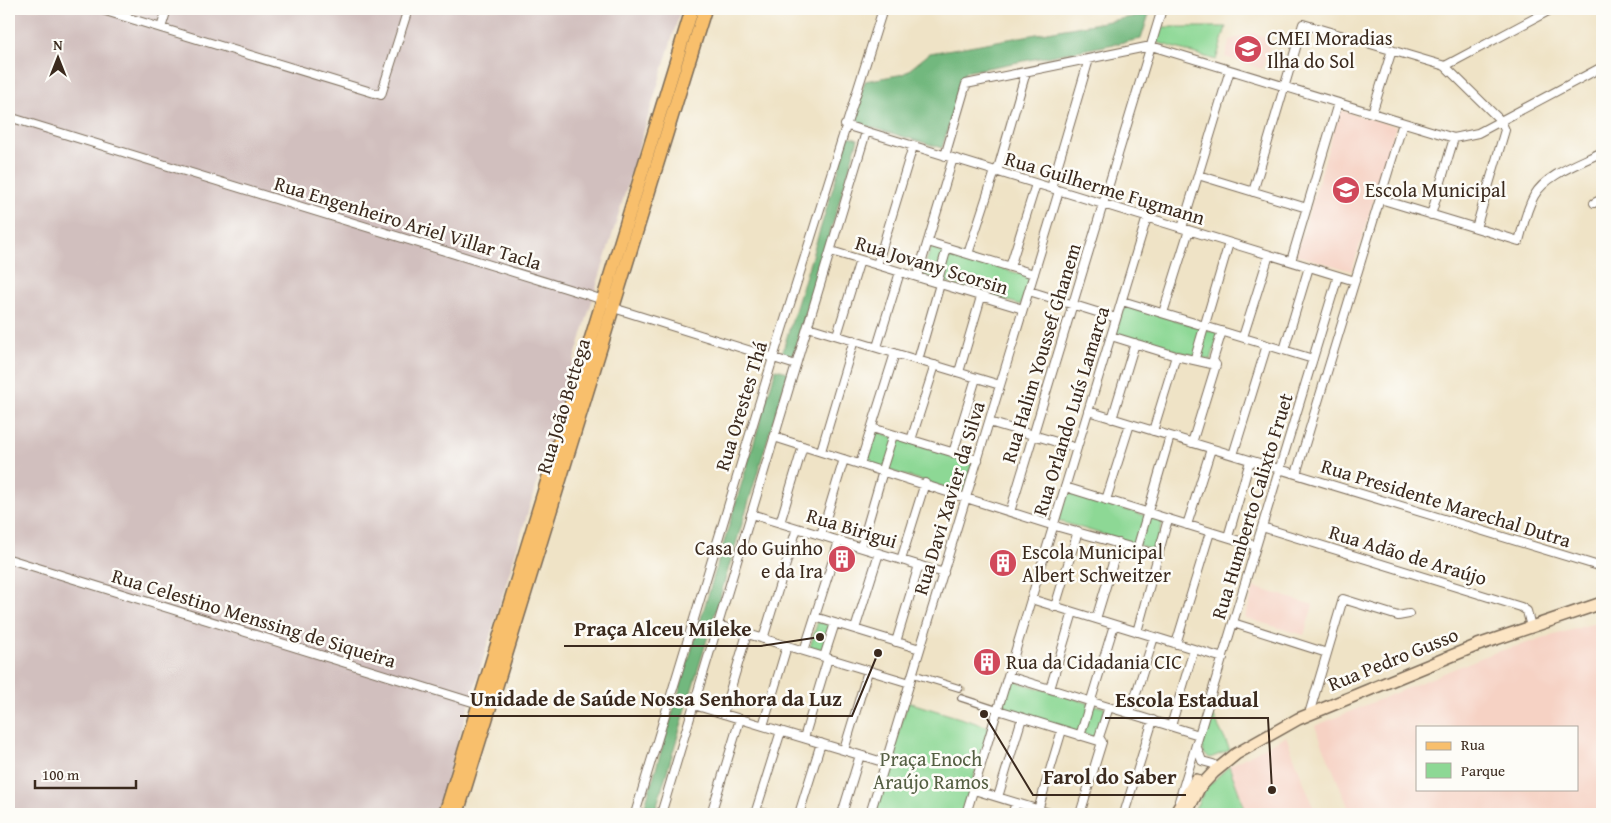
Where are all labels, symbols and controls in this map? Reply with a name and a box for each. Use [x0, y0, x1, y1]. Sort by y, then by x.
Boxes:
place label: CMEI Moradias Ilha do Sol [1267, 23, 1393, 75]
north arrow [32, 32, 82, 82]
school or university icon: CMEI Moradias Ilha do Sol [1233, 34, 1263, 64]
text: N [53, 35, 63, 55]
street label: Rua Guilherme Fugmann [1002, 143, 1209, 232]
street label: Rua Engenheiro Ariel Villar Tacla [271, 168, 546, 277]
school or university icon: Escola Municipal [1331, 175, 1361, 205]
place label: Escola Municipal [1365, 175, 1506, 204]
street label: Rua Jovany Scorsin [852, 227, 1012, 302]
street label: Rua Halim Youssef Ghanem [993, 239, 1088, 466]
street label: Rua Orlando Luís Lamarca [1025, 302, 1116, 519]
street label: Rua João Bettega [528, 334, 597, 477]
street label: Rua Orestes Thá [707, 337, 774, 474]
street label: Rua Humberto Calixto Fruet [1203, 389, 1300, 622]
street label: Rua Davi Xavier da Silva [905, 397, 992, 598]
street label: Rua Presidente Marechal Dutra [1318, 451, 1575, 555]
street label: Rua Birigui [803, 500, 901, 555]
street label: Rua Adão de Araújo [1326, 517, 1491, 592]
place label: Casa do Guinho e da Ira [695, 533, 824, 585]
place label: Escola Municipal Albert Schweitzer [1022, 537, 1171, 589]
building icon: Casa do Guinho e da Ira [827, 544, 857, 574]
building icon: Escola Municipal Albert Schweitzer [988, 548, 1018, 578]
street label: Rua Celestino Menssing de Siqueira [109, 560, 400, 675]
callout: Praça Alceu Mileke [564, 610, 761, 646]
text: Praça Alceu Mileke [574, 613, 752, 644]
street label: Rua Pedro Gusso [1323, 619, 1462, 698]
building icon: Rua da Cidadania CIC [972, 647, 1002, 677]
place label: Rua da Cidadania CIC [1006, 647, 1182, 676]
callout: Unidade de Saúde Nossa Senhora da Luz [460, 680, 852, 716]
callout: Escola Estadual [1105, 682, 1268, 718]
text: Unidade de Saúde Nossa Senhora da Luz [470, 683, 842, 714]
text: Escola Estadual [1115, 684, 1259, 715]
legend [1416, 726, 1578, 790]
text: Rua [1461, 734, 1485, 755]
park label: Praça Enoch Araújo Ramos [873, 744, 989, 796]
scale bar [35, 758, 136, 790]
callout: Farol do Saber [1033, 759, 1186, 795]
text: Parque [1461, 760, 1505, 781]
text: Farol do Saber [1043, 761, 1177, 792]
text: 100 m [42, 764, 80, 785]

